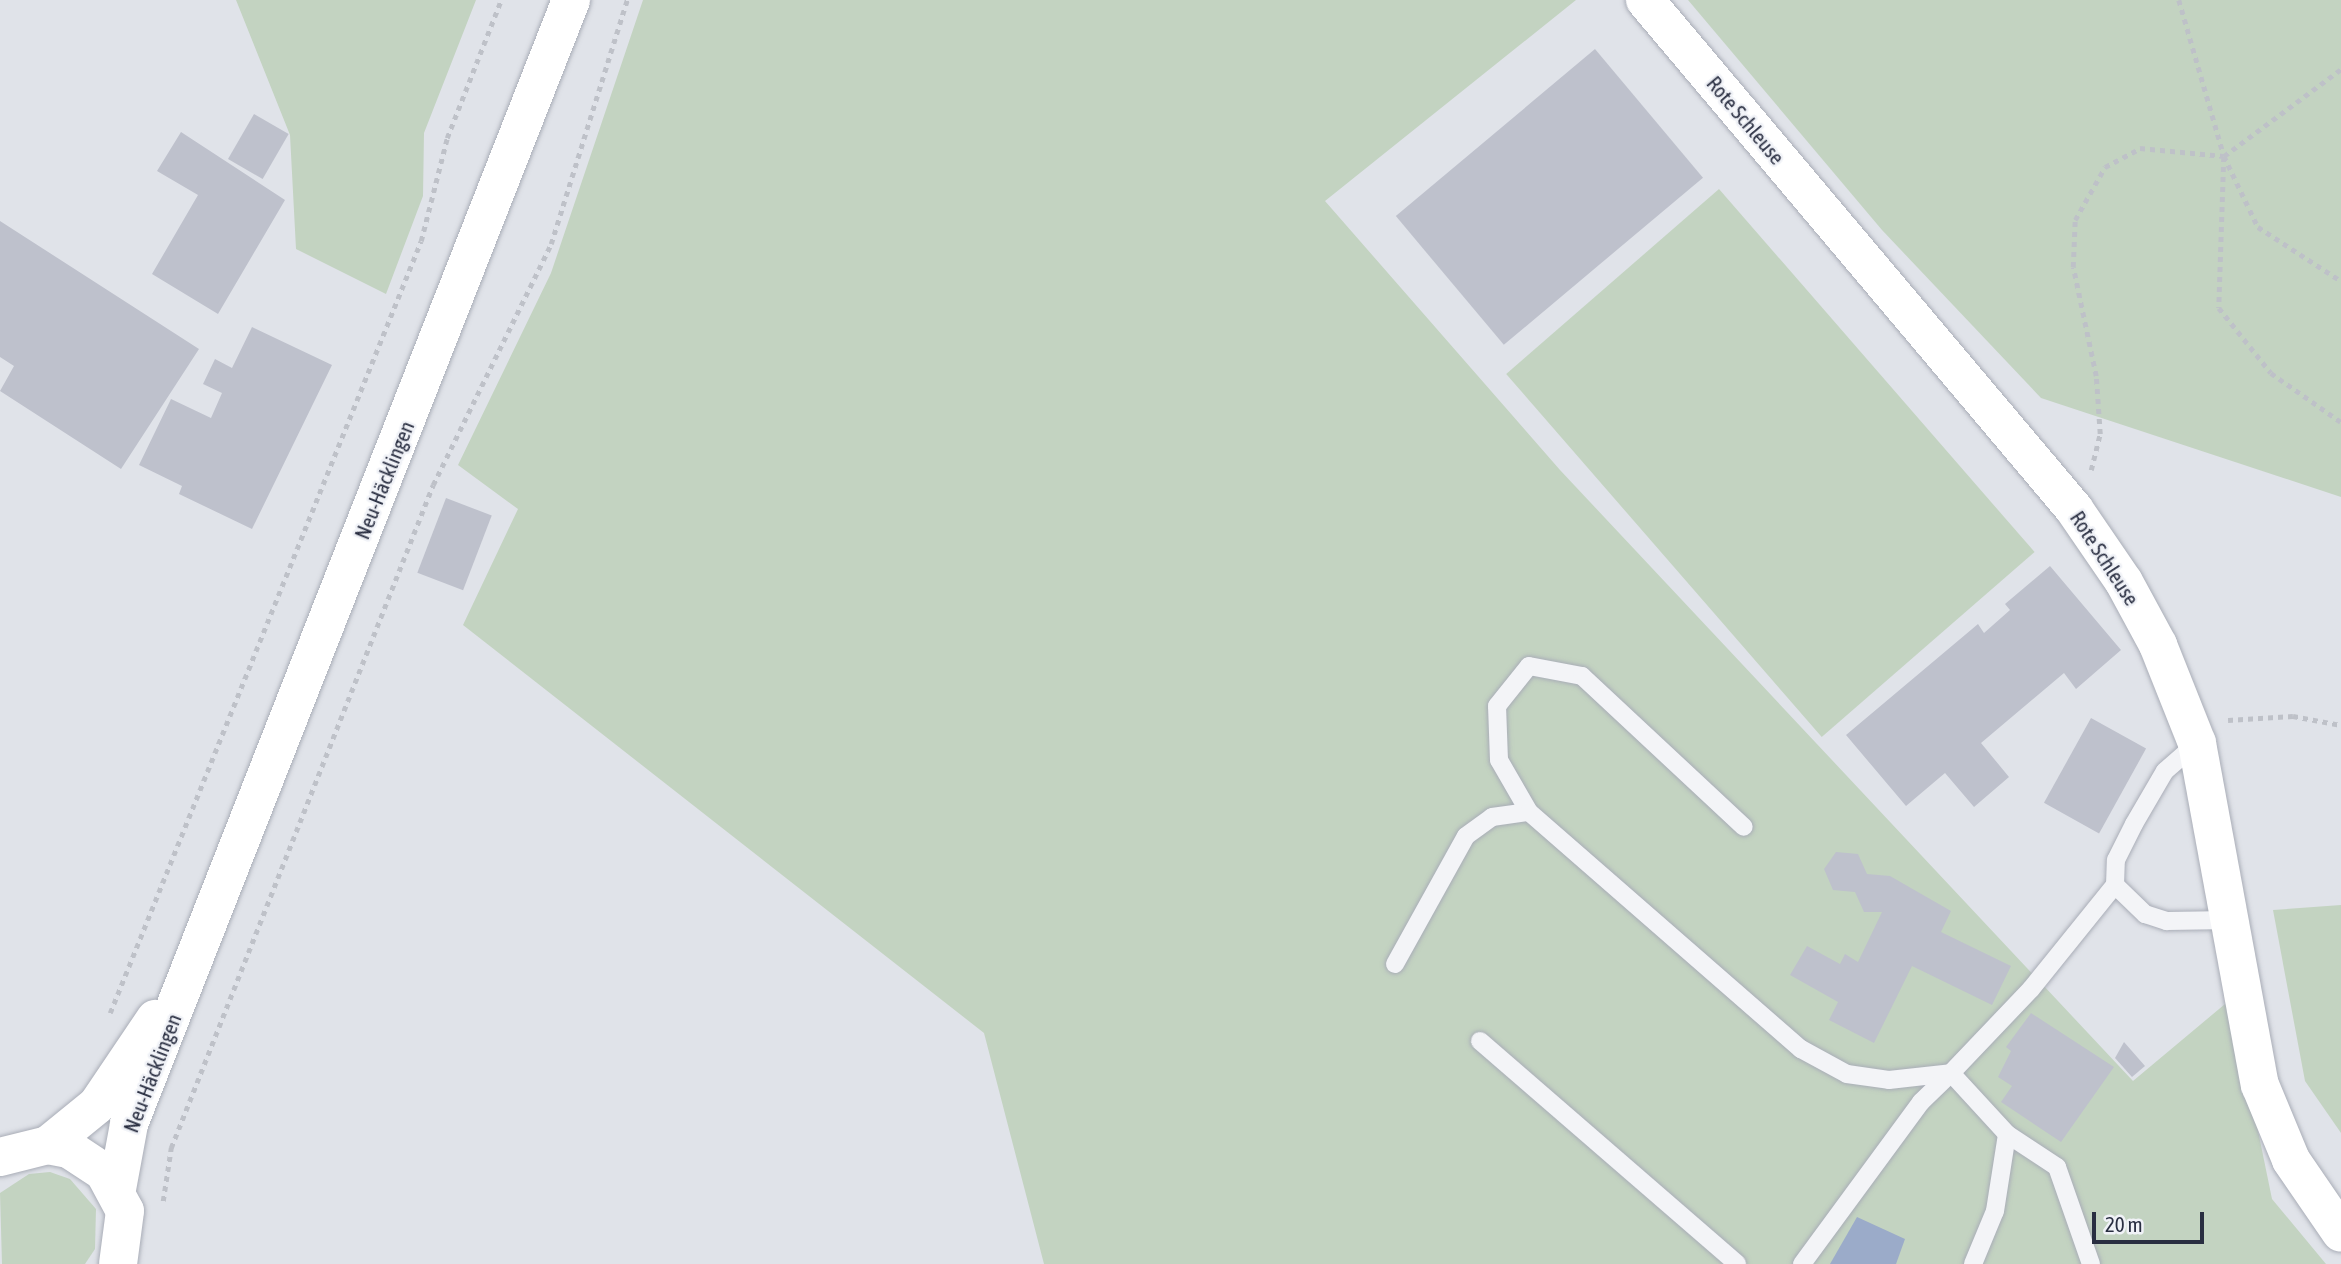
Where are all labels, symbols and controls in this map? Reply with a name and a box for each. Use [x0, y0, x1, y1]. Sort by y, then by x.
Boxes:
street label: Rote Schleuse [1702, 71, 1790, 169]
street label: Neu-Häcklingen [349, 417, 419, 543]
street label: Rote Schleuse [2065, 506, 2145, 610]
street label: Neu-Häcklingen [118, 1010, 186, 1136]
scale bar [2096, 1198, 2208, 1242]
text: 20 m [2105, 1212, 2143, 1236]

